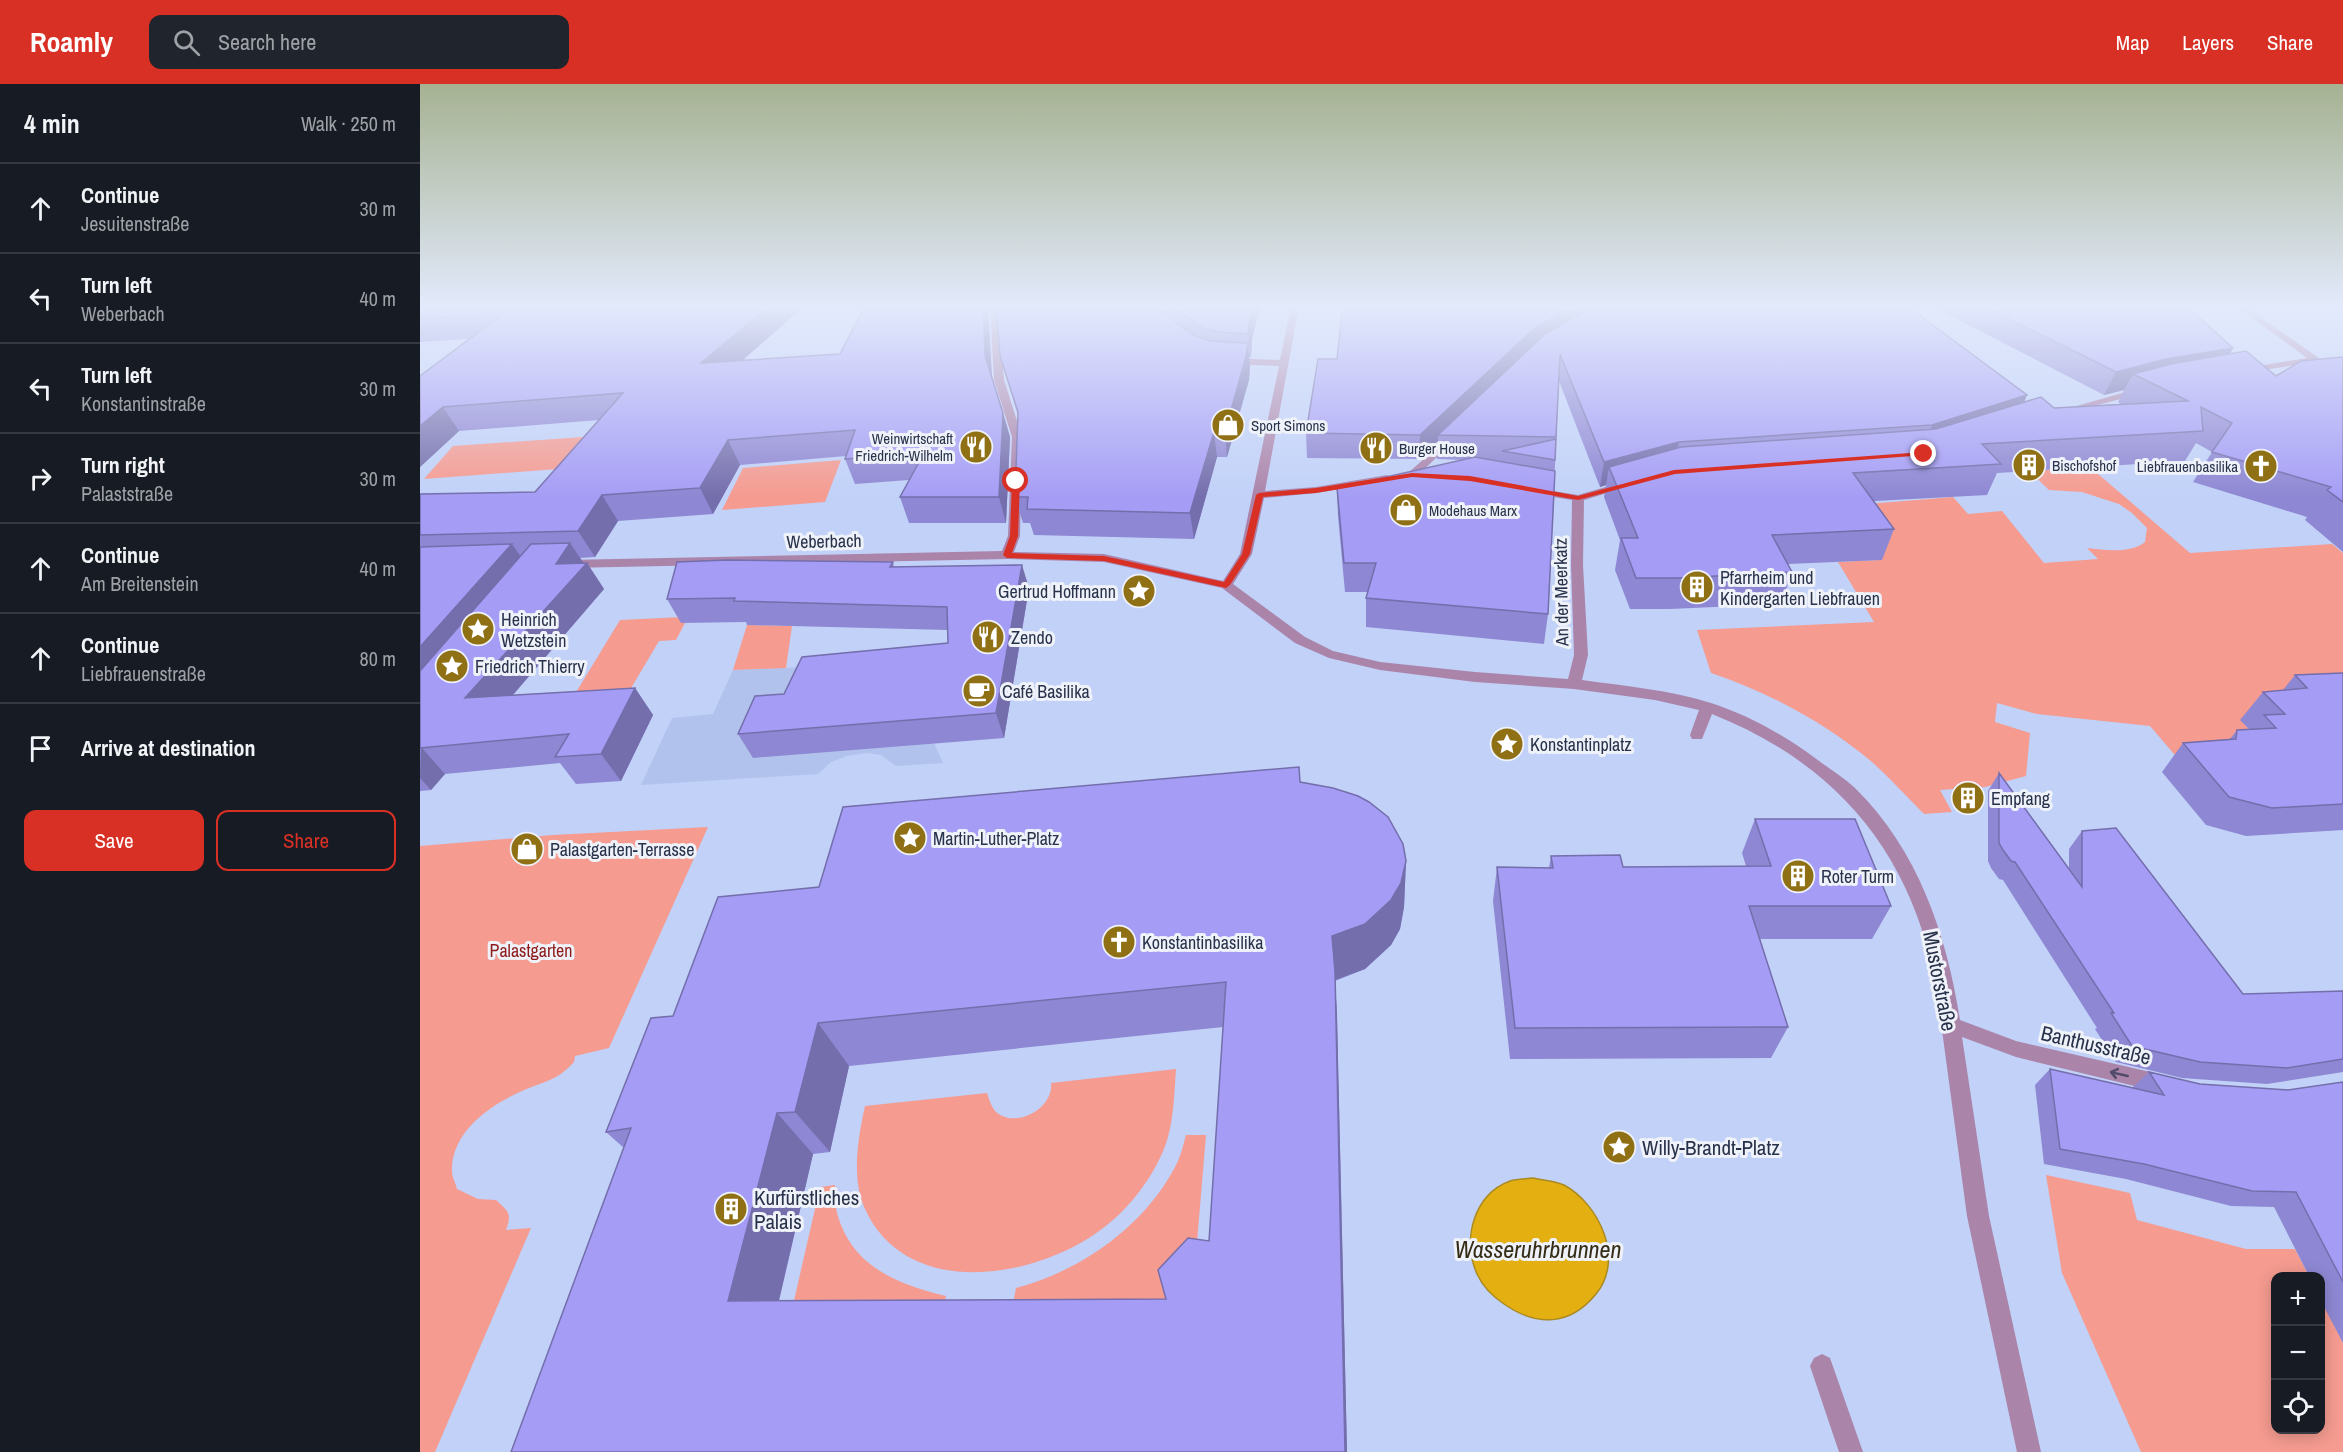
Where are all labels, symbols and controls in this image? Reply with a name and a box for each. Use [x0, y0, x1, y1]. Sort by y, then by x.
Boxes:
search box [149, 15, 569, 69]
text: Roamly [30, 23, 113, 61]
icon: search [170, 26, 203, 59]
text: Search here [218, 27, 316, 57]
text: Map [2116, 28, 2149, 57]
text: Layers [2182, 28, 2234, 57]
text: Share [2267, 28, 2313, 57]
text: 4 min [24, 106, 80, 141]
text: Walk · 250 m [301, 110, 396, 137]
text: Continue [81, 180, 159, 210]
icon: ahead [24, 192, 57, 225]
text: 30 m [360, 195, 396, 222]
text: Jesuitenstraße [81, 210, 189, 237]
text: Turn left [81, 270, 152, 300]
icon: left [24, 282, 57, 315]
text: 40 m [360, 285, 396, 312]
text: Weberbach [81, 300, 165, 327]
text: Turn left [81, 360, 152, 390]
icon: left [24, 372, 57, 405]
text: 30 m [360, 375, 396, 402]
text: Konstantinstraße [81, 390, 206, 417]
shop icon: Sport Simons [1210, 407, 1246, 443]
place label: Sport Simons [1251, 415, 1326, 436]
place label: Weinwirtschaft Friedrich-Wilhelm [855, 428, 954, 466]
restaurant icon: Weinwirtschaft Friedrich-Wilhelm [958, 429, 994, 465]
restaurant icon: Burger House [1358, 430, 1394, 466]
place label: Burger House [1399, 438, 1475, 459]
route end [1910, 440, 1936, 466]
building icon: Bischofshof [2011, 447, 2047, 483]
church icon: Liebfrauenbasilika [2243, 448, 2279, 484]
text: Turn right [81, 450, 165, 480]
place label: Bischofshof [2052, 455, 2117, 476]
place label: Liebfrauenbasilika [2137, 456, 2238, 477]
icon: right [24, 462, 57, 495]
text: 30 m [360, 465, 396, 492]
route start [1002, 467, 1028, 493]
text: Palaststraße [81, 480, 173, 507]
shop icon: Modehaus Marx [1388, 492, 1424, 528]
place label: Modehaus Marx [1429, 500, 1518, 521]
street label: Weberbach [786, 528, 862, 554]
street label: An der Meerkatz [1548, 538, 1574, 647]
text: Continue [81, 540, 159, 570]
icon: ahead [24, 552, 57, 585]
text: 40 m [360, 555, 396, 582]
place label: Pfarrheim und Kindergarten Liebfrauen [1720, 565, 1880, 611]
building icon: Pfarrheim und Kindergarten Liebfrauen [1679, 569, 1715, 605]
text: Am Breitenstein [81, 570, 199, 597]
place icon: Gertrud Hoffmann [1121, 573, 1157, 609]
place label: Gertrud Hoffmann [998, 579, 1116, 604]
place label: Heinrich Wetzstein [501, 607, 566, 653]
place icon: Heinrich Wetzstein [460, 611, 496, 647]
restaurant icon: Zendo [970, 619, 1006, 655]
place label: Zendo [1011, 625, 1053, 650]
text: Continue [81, 630, 159, 660]
icon: ahead [24, 642, 57, 675]
text: 80 m [360, 645, 396, 672]
place icon: Friedrich Thierry [434, 648, 470, 684]
place label: Friedrich Thierry [475, 654, 585, 679]
text: Liebfrauenstraße [81, 660, 206, 687]
cafe icon: Café Basilika [961, 673, 997, 709]
place label: Café Basilika [1002, 679, 1090, 704]
place icon: Konstantinplatz [1489, 726, 1525, 762]
icon: arrive [24, 732, 57, 765]
place label: Konstantinplatz [1530, 732, 1632, 757]
text: Arrive at destination [81, 733, 255, 763]
building icon: Empfang [1950, 780, 1986, 816]
place label: Empfang [1991, 786, 2051, 811]
button: Save [24, 810, 204, 871]
button: Share [216, 810, 396, 871]
place icon: Martin-Luther-Platz [892, 820, 928, 856]
place label: Martin-Luther-Platz [933, 826, 1059, 851]
shop icon: Palastgarten-Terrasse [509, 831, 545, 867]
place label: Palastgarten-Terrasse [550, 837, 694, 862]
building icon: Roter Turm [1780, 858, 1816, 894]
place label: Roter Turm [1821, 864, 1894, 889]
church icon: Konstantinbasilika [1101, 924, 1137, 960]
street label: Mustorstraße [1916, 928, 1964, 1034]
place label: Konstantinbasilika [1142, 930, 1263, 955]
park label: Palastgarten [490, 938, 572, 963]
street label: Banthusstraße [2038, 1018, 2154, 1072]
one-way arrow [2110, 1067, 2129, 1079]
place icon: Willy-Brandt-Platz [1601, 1129, 1637, 1165]
place label: Willy-Brandt-Platz [1642, 1133, 1780, 1162]
place label: Kurfürstliches Palais [754, 1183, 859, 1236]
building icon: Kurfürstliches Palais [713, 1191, 749, 1227]
water label: Wasseruhrbrunnen [1455, 1233, 1621, 1265]
map controls [2271, 1272, 2325, 1434]
button: + [2271, 1272, 2325, 1326]
button: − [2271, 1326, 2325, 1380]
button: locate [2271, 1380, 2325, 1434]

